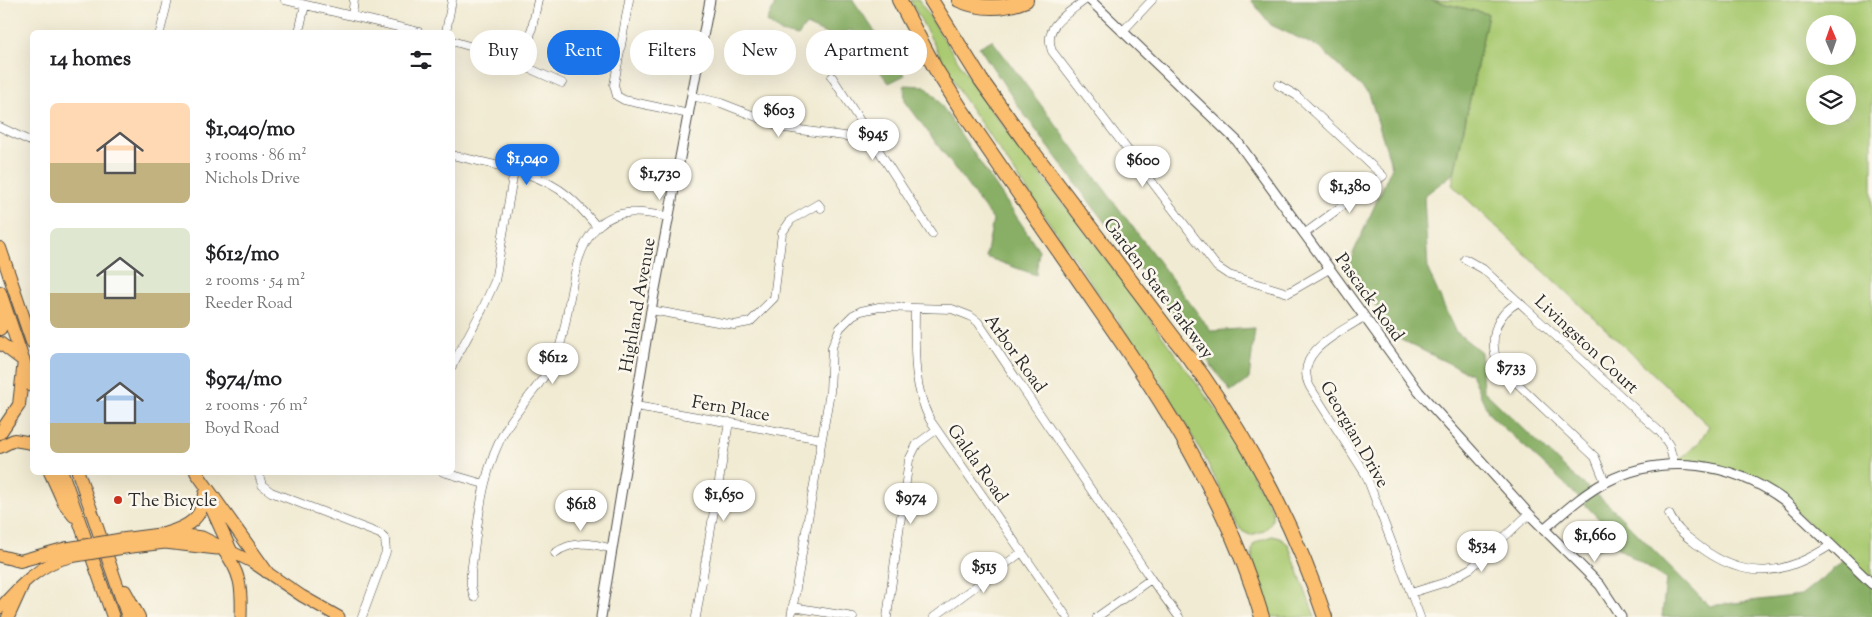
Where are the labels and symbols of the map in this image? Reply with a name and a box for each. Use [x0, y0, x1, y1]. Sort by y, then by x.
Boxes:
north arrow [1806, 15, 1856, 65]
pin: $603 [749, 96, 809, 138]
pin: $945 [843, 119, 903, 161]
pin: $1,040 [486, 144, 568, 186]
pin: $600 [1113, 146, 1173, 188]
pin: $1,730 [619, 158, 701, 201]
pin: $1,380 [1309, 172, 1391, 214]
street label: Garden State Parkway [1096, 213, 1219, 365]
street label: Highland Avenue [614, 236, 664, 375]
street label: Pascack Road [1327, 249, 1409, 348]
street label: Livingston Court [1528, 290, 1644, 401]
street label: Arbor Road [977, 309, 1052, 399]
pin: $612 [523, 342, 583, 385]
pin: $733 [1481, 352, 1541, 395]
street label: Georgian Drive [1312, 377, 1394, 493]
street label: Fern Place [689, 390, 772, 430]
street label: Galda Road [940, 420, 1013, 509]
pin: $1,650 [683, 480, 765, 522]
pin: $974 [881, 482, 941, 525]
place label: The Bicycle [128, 489, 217, 515]
pin: $618 [551, 490, 611, 532]
marker: The Bicycle [112, 494, 124, 506]
pin: $1,660 [1554, 520, 1636, 563]
pin: $534 [1452, 530, 1512, 573]
pin: $515 [954, 552, 1014, 594]

